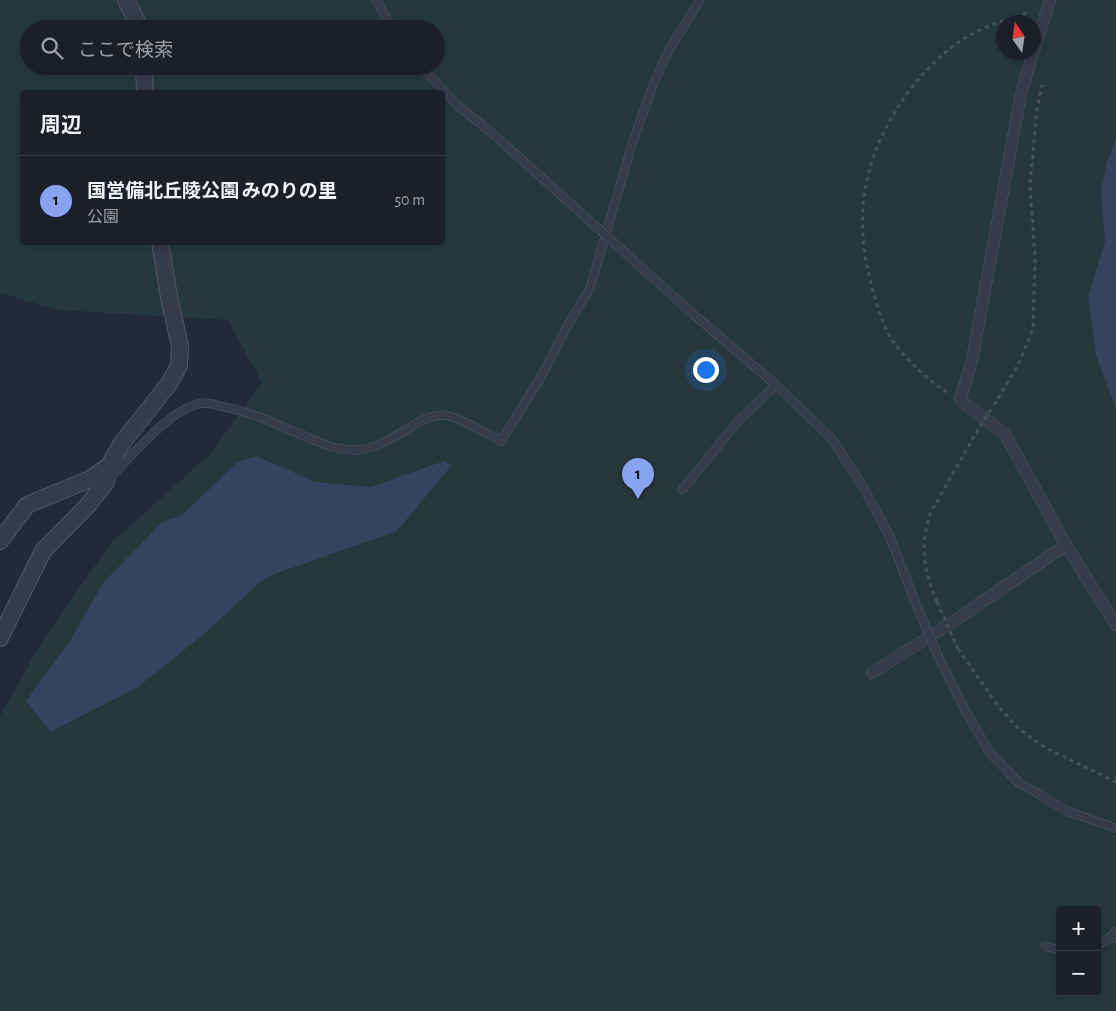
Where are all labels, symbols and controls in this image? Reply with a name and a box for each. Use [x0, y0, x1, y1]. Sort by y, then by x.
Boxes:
north arrow [996, 15, 1041, 60]
search box [20, 20, 445, 75]
icon: search [38, 34, 66, 62]
text: ここで検索 [78, 41, 173, 60]
text: 周辺 [40, 115, 82, 136]
text: 国営備北丘陵公園 みのりの里 [87, 182, 337, 201]
text: 1 [53, 192, 59, 208]
text: 50 m [394, 192, 425, 208]
text: 公園 [87, 209, 119, 225]
your location [693, 357, 719, 383]
pin: 1 [622, 458, 654, 499]
map controls [1056, 906, 1101, 996]
button: + [1056, 906, 1101, 951]
button: − [1056, 951, 1101, 996]

